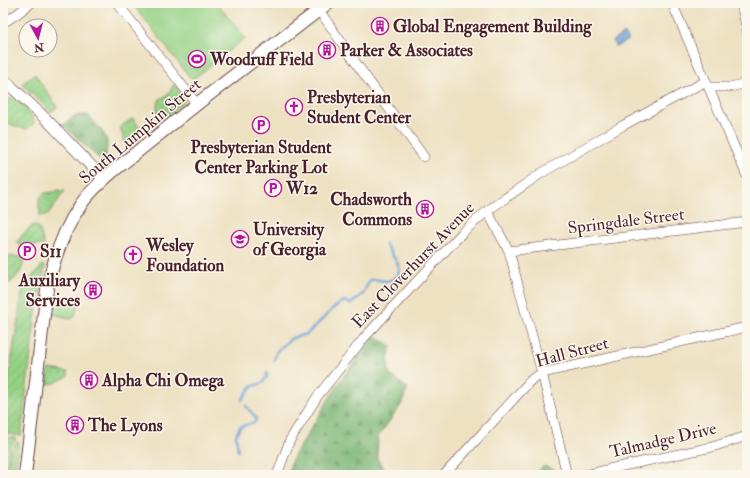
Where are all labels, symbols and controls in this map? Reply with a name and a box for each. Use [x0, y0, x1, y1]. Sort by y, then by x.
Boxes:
building icon: Global Engagement Building [370, 16, 390, 36]
place label: Global Engagement Building [393, 16, 592, 38]
north arrow [18, 18, 58, 58]
text: N [32, 40, 46, 55]
building icon: Parker & Associates [317, 40, 337, 60]
place label: Parker & Associates [340, 40, 473, 61]
sports icon: Woodruff Field [187, 49, 207, 69]
place label: Woodruff Field [209, 49, 314, 70]
street label: South Lumpkin Street [75, 73, 206, 189]
place label: Presbyterian Student Center [307, 87, 412, 128]
church icon: Presbyterian Student Center [284, 97, 304, 117]
parking icon: Presbyterian Student Center Parking Lot [251, 115, 271, 135]
place label: Presbyterian Student Center Parking Lot [191, 137, 332, 179]
parking icon: W12 [263, 178, 283, 198]
place label: W12 [285, 178, 318, 199]
place label: Chadsworth Commons [330, 189, 412, 230]
street label: East Cloverhurst Avenue [347, 197, 479, 333]
building icon: Chadsworth Commons [415, 199, 435, 219]
street label: Springdale Street [567, 203, 686, 240]
place label: University of Georgia [253, 219, 327, 261]
school or university icon: University of Georgia [230, 229, 250, 249]
place label: Wesley Foundation [145, 235, 224, 276]
parking icon: S11 [17, 241, 37, 261]
place label: S11 [40, 241, 62, 262]
church icon: Wesley Foundation [123, 245, 143, 265]
place label: Auxiliary Services [18, 270, 81, 311]
building icon: Auxiliary Services [83, 280, 103, 300]
street label: Hall Street [533, 332, 611, 372]
building icon: Alpha Chi Omega [79, 370, 99, 390]
place label: Alpha Chi Omega [101, 370, 225, 392]
building icon: The Lyons [65, 415, 85, 435]
place label: The Lyons [87, 415, 163, 437]
street label: Talmadge Drive [608, 418, 718, 462]

